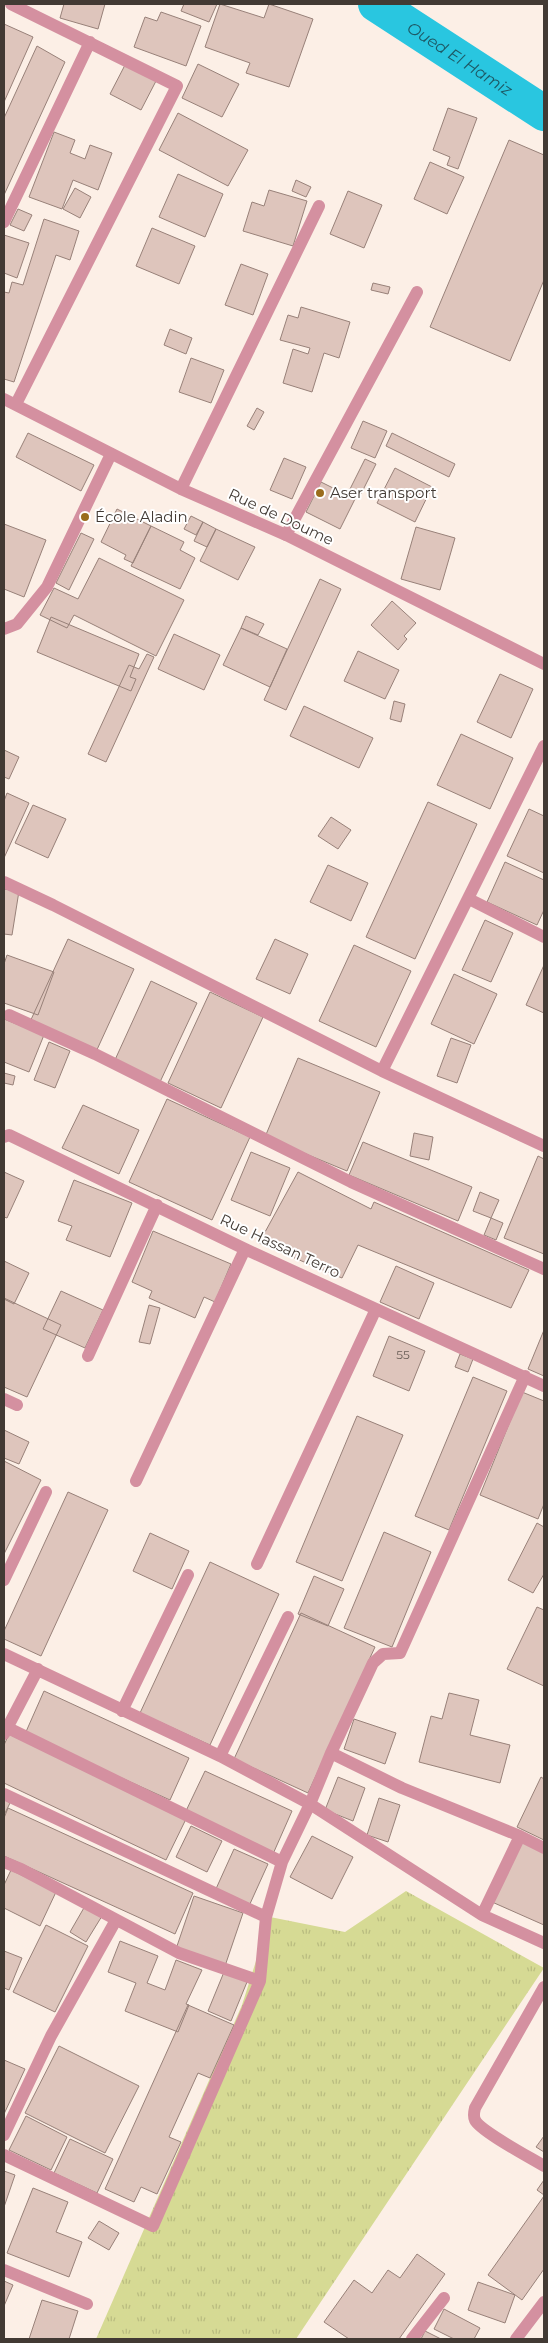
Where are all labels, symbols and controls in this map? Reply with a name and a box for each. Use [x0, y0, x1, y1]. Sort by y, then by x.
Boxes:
water label: Oued El Hamiz [403, 18, 516, 100]
place label: Aser transport [330, 483, 437, 502]
street label: Rue de Doume [226, 484, 337, 549]
marker: Aser transport [314, 487, 326, 499]
place label: École Aladin [95, 507, 188, 526]
marker: École Aladin [79, 511, 91, 523]
street label: Rue Hassan Terro [217, 1209, 343, 1282]
house number: 55 [396, 1347, 410, 1362]

